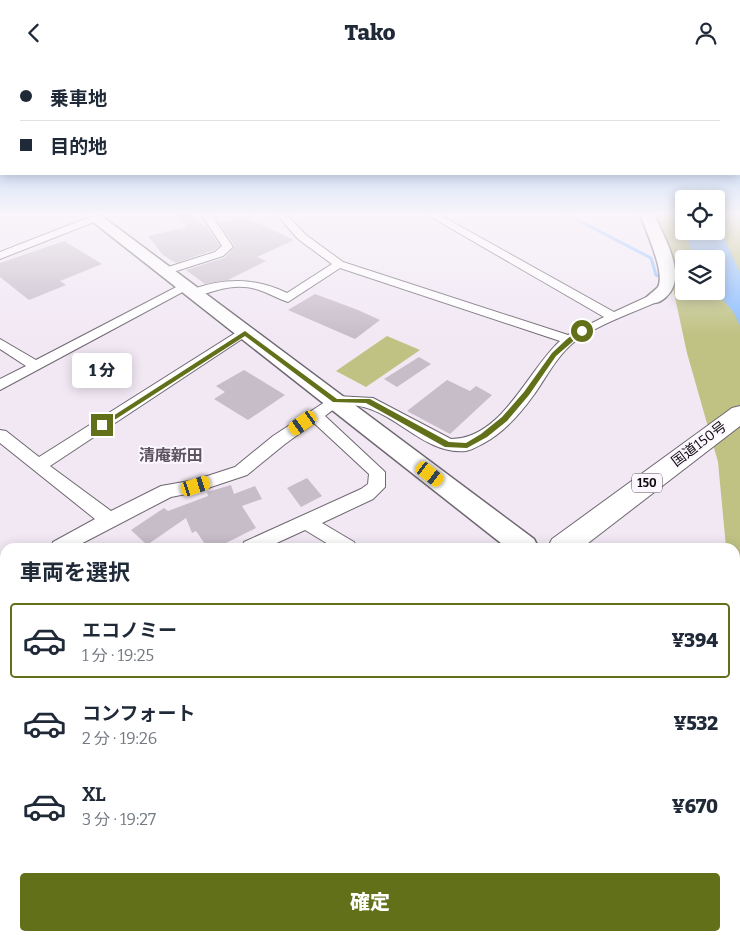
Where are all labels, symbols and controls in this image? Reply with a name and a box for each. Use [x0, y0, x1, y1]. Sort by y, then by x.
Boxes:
icon: back [20, 19, 48, 47]
text: Tako [344, 19, 396, 46]
icon: person [692, 19, 720, 47]
text: 乗車地 [50, 87, 107, 110]
text: 目的地 [50, 135, 107, 158]
map controls [675, 190, 725, 300]
button: locate [675, 190, 725, 240]
button: layers [675, 250, 725, 300]
route start [571, 320, 593, 342]
callout: 1 分 [72, 353, 132, 387]
text: 1 分 [89, 361, 115, 380]
car [286, 408, 319, 438]
route end [91, 414, 113, 436]
street label: 国道150号 [668, 418, 730, 470]
district label: 清庵新田 [139, 446, 203, 465]
car [413, 459, 446, 489]
road number: 150 [632, 473, 662, 493]
car [179, 474, 212, 498]
text: 車両を選択 [20, 559, 130, 586]
icon: car [22, 618, 67, 663]
text: エコノミー [82, 619, 177, 642]
text: ¥394 [671, 629, 718, 652]
text: 1 分 · 19:25 [82, 646, 154, 665]
icon: car [22, 701, 67, 746]
text: コンフォート [82, 702, 195, 725]
text: ¥532 [673, 712, 718, 735]
text: 2 分 · 19:26 [82, 729, 157, 748]
text: XL [82, 783, 106, 806]
icon: car [22, 784, 67, 829]
text: ¥670 [672, 795, 718, 818]
text: 3 分 · 19:27 [82, 810, 156, 829]
button: 確定 [20, 873, 720, 931]

